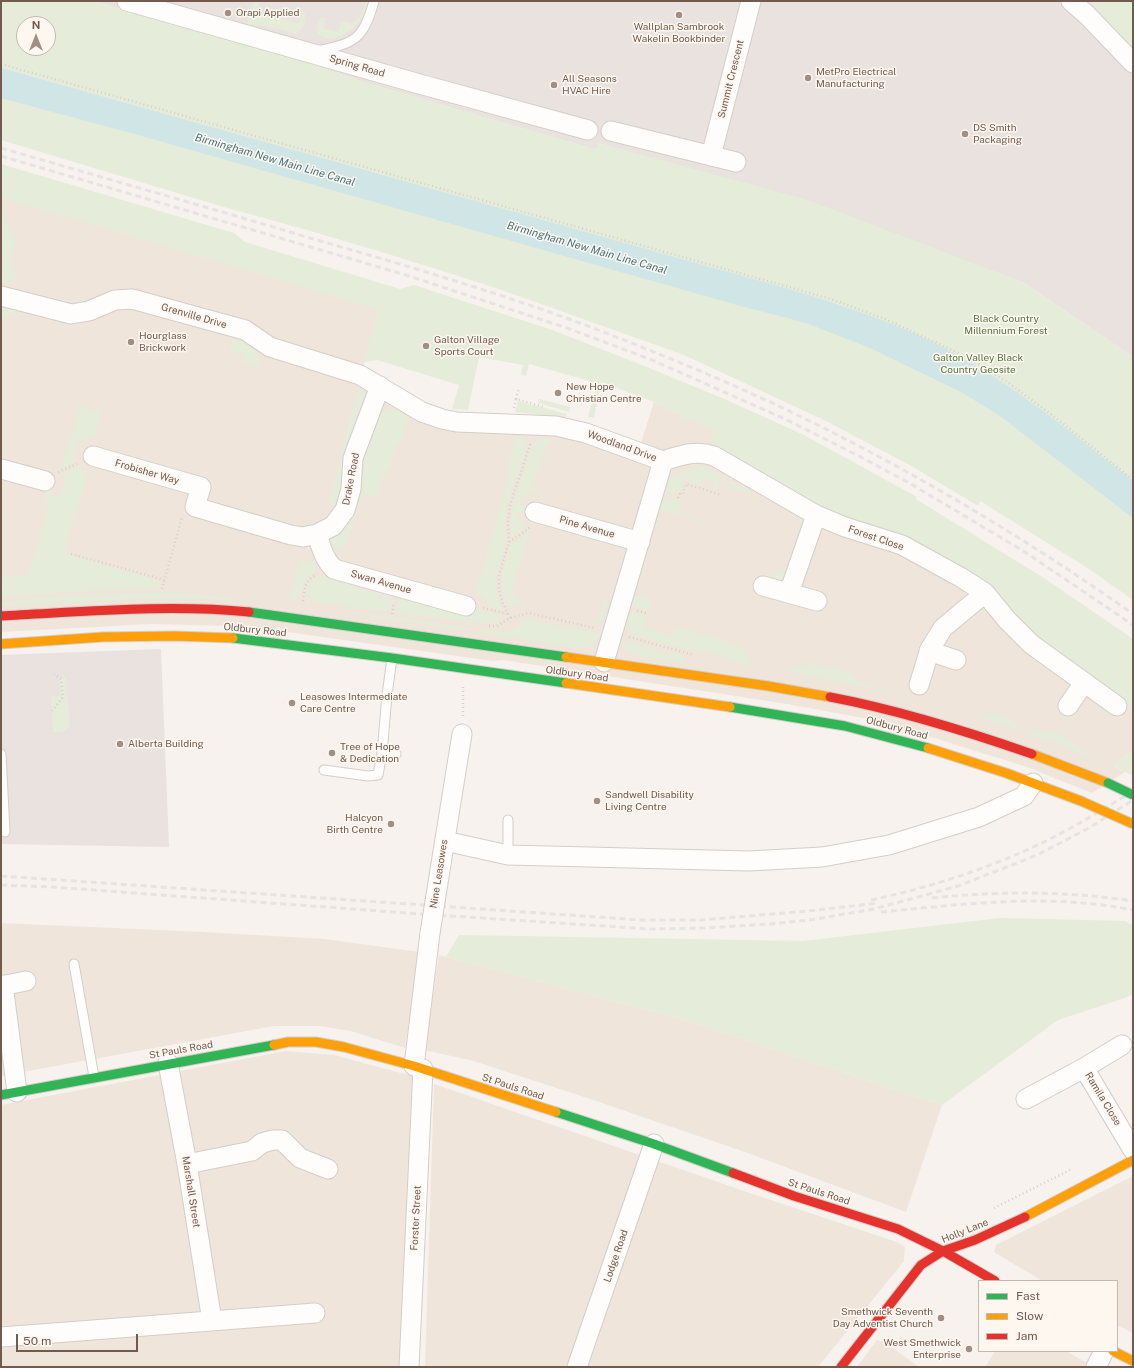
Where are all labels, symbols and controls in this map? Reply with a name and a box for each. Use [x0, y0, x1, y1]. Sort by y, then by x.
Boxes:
place label: Orapi Applied [236, 7, 299, 19]
marker: Orapi Applied [223, 8, 233, 18]
marker: Wallplan Sambrook Wakelin Bookbinder [674, 10, 684, 20]
north arrow [16, 16, 56, 56]
text: N [32, 19, 40, 31]
place label: Wallplan Sambrook Wakelin Bookbinder [633, 21, 725, 44]
street label: Summit Crescent [715, 38, 747, 120]
street label: Spring Road [328, 52, 386, 80]
place label: MetPro Electrical Manufacturing [816, 66, 896, 90]
place label: All Seasons HVAC Hire [562, 73, 617, 96]
marker: MetPro Electrical Manufacturing [803, 73, 813, 83]
marker: All Seasons HVAC Hire [549, 80, 559, 90]
place label: DS Smith Packaging [973, 122, 1022, 146]
marker: DS Smith Packaging [960, 129, 970, 139]
water label: Birmingham New Main Line Canal [193, 131, 357, 189]
water label: Birmingham New Main Line Canal [505, 219, 669, 277]
street label: Grenville Drive [160, 301, 228, 331]
park label: Black Country Millennium Forest [964, 313, 1048, 336]
place label: Hourglass Brickwork [139, 330, 187, 354]
place label: Galton Village Sports Court [434, 334, 499, 358]
marker: Hourglass Brickwork [126, 337, 136, 347]
marker: Galton Village Sports Court [421, 341, 431, 351]
park label: Galton Valley Black Country Geosite [933, 352, 1023, 376]
place label: New Hope Christian Centre [566, 381, 642, 404]
marker: New Hope Christian Centre [553, 388, 563, 398]
street label: Woodland Drive [586, 428, 658, 464]
street label: Drake Road [340, 452, 362, 506]
street label: Frobisher Way [113, 457, 181, 487]
street label: Pine Avenue [558, 513, 616, 541]
street label: Forest Close [847, 523, 905, 553]
street label: Swan Avenue [349, 568, 413, 596]
street label: Oldbury Road [223, 621, 287, 639]
street label: Oldbury Road [545, 664, 609, 684]
place label: Leasowes Intermediate Care Centre [300, 691, 407, 714]
marker: Leasowes Intermediate Care Centre [287, 698, 297, 708]
street label: Oldbury Road [865, 714, 929, 742]
place label: Alberta Building [128, 738, 204, 750]
marker: Alberta Building [115, 739, 125, 749]
place label: Tree of Hope & Dedication [340, 741, 400, 764]
marker: Tree of Hope & Dedication [327, 748, 337, 758]
place label: Sandwell Disability Living Centre [605, 789, 694, 812]
marker: Sandwell Disability Living Centre [592, 796, 602, 806]
place label: Halcyon Birth Centre [326, 812, 383, 836]
marker: Halcyon Birth Centre [386, 819, 396, 829]
street label: Nine Leasowes [428, 839, 450, 909]
street label: St Pauls Road [148, 1038, 214, 1062]
street label: Ramila Close [1082, 1070, 1124, 1128]
street label: St Pauls Road [480, 1071, 546, 1103]
street label: Marshall Street [179, 1155, 203, 1229]
street label: St Pauls Road [786, 1176, 852, 1208]
street label: Forster Street [408, 1185, 424, 1251]
street label: Holly Lane [940, 1216, 990, 1246]
street label: Lodge Road [601, 1228, 631, 1284]
legend [978, 1280, 1118, 1352]
text: Fast [1016, 1289, 1040, 1303]
place label: Smethwick Seventh Day Adventist Church [833, 1306, 933, 1330]
text: Slow [1016, 1309, 1043, 1323]
marker: Smethwick Seventh Day Adventist Church [936, 1313, 946, 1323]
scale bar [18, 1326, 140, 1352]
text: Jam [1016, 1329, 1038, 1343]
text: 50 m [23, 1334, 51, 1348]
place label: West Smethwick Enterprise [883, 1337, 961, 1360]
marker: West Smethwick Enterprise [964, 1344, 974, 1354]

